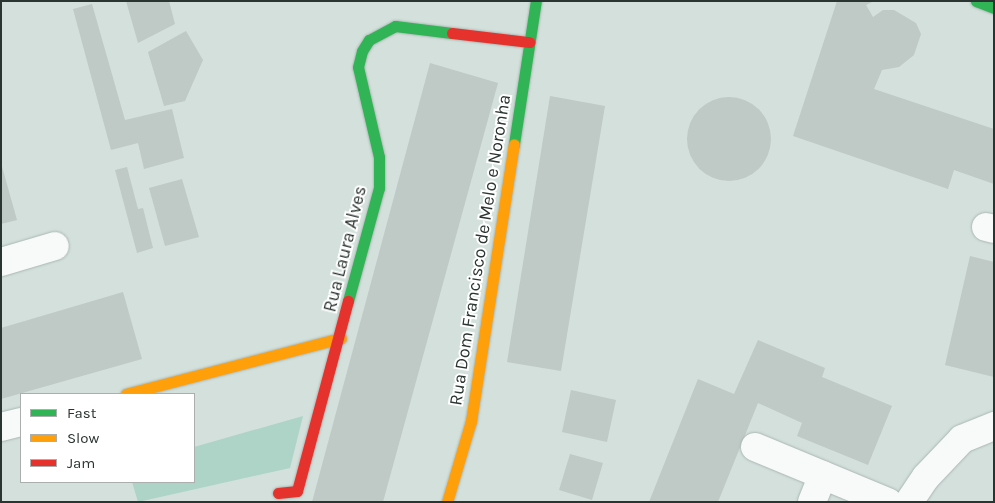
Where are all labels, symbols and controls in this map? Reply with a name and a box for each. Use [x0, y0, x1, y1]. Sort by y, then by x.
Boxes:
street label: Rua Dom Francisco de Melo e Noronha [445, 93, 515, 407]
street label: Rua Laura Alves [319, 184, 371, 314]
legend [20, 393, 195, 483]
text: Fast [67, 404, 96, 422]
text: Slow [67, 429, 99, 447]
text: Jam [67, 454, 95, 472]

